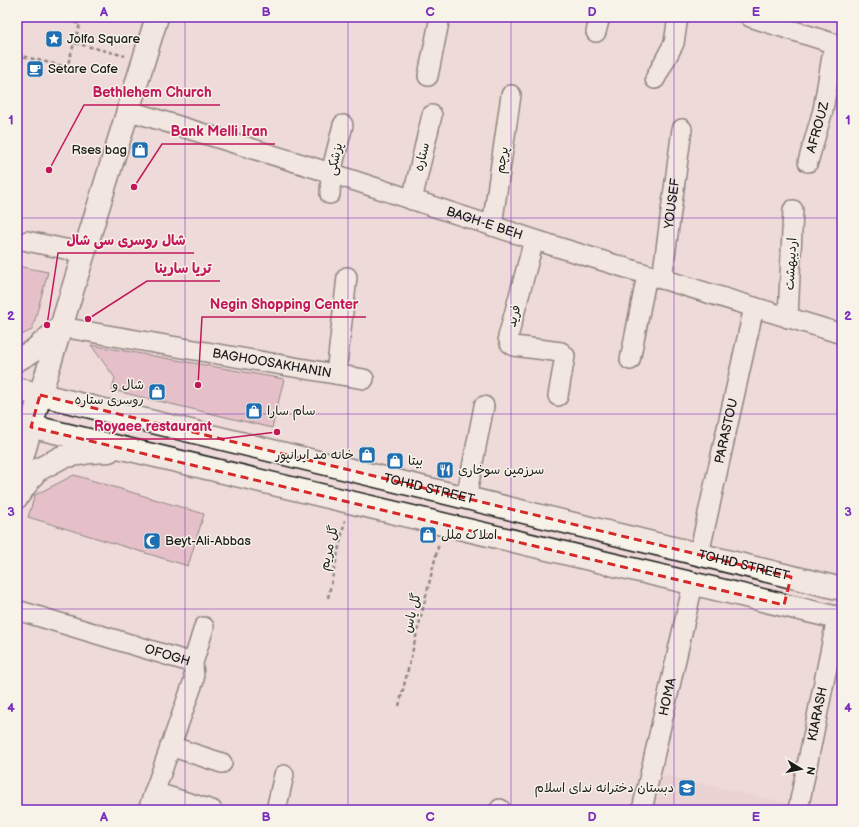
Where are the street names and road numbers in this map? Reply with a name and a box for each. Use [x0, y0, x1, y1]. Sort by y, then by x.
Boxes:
street label: AFROUZ [803, 101, 832, 155]
street label: پزشکی [324, 141, 347, 177]
street label: ستاره [411, 141, 433, 173]
street label: پرچم [492, 145, 514, 175]
street label: YOUSEF [661, 177, 683, 231]
street label: BAGH-E BEH [444, 203, 525, 243]
street label: اردیبهشت [782, 237, 800, 291]
street label: فرید [503, 303, 525, 329]
street label: BAGHOOSAKHANIN [211, 345, 333, 381]
street label: PARASTOU [711, 397, 741, 465]
street label: TOHID STREET [382, 470, 476, 508]
street label: گل مریم [316, 523, 344, 573]
street label: TOHID STREET [697, 547, 791, 584]
street label: گل یاس [399, 591, 425, 635]
street label: OFOGH [143, 641, 192, 670]
street label: HOMA [655, 676, 680, 717]
street label: KIARASH [804, 685, 831, 742]

